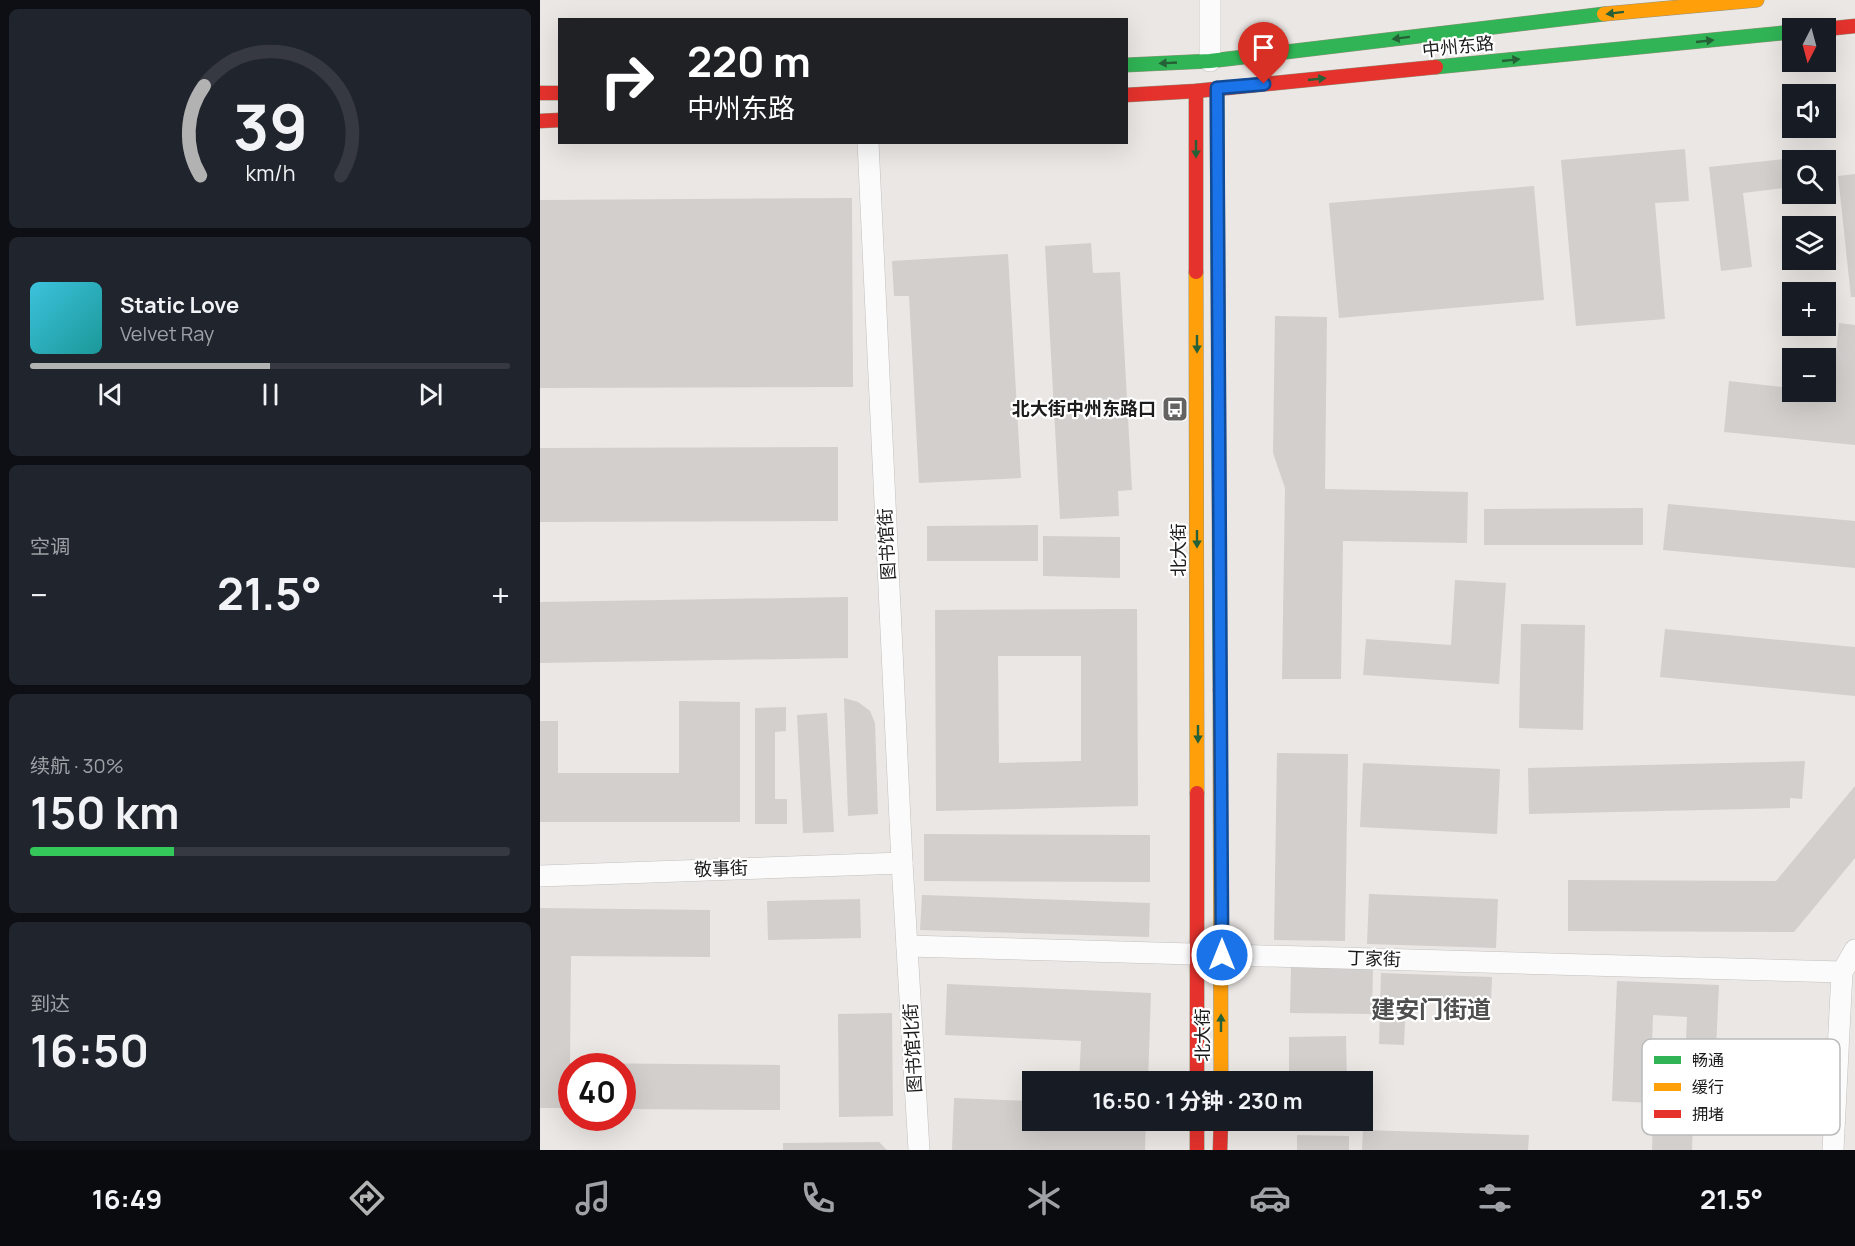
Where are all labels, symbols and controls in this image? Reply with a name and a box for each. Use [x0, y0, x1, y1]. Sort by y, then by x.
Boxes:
one-way arrow [1605, 8, 1624, 17]
north arrow [1782, 18, 1836, 72]
map controls [1782, 18, 1836, 402]
pin [1238, 22, 1289, 84]
street label: 中州东路 [1421, 30, 1495, 62]
icon: arrive [1247, 31, 1280, 64]
text: 220 m [687, 32, 811, 90]
one-way arrow [1391, 33, 1410, 43]
one-way arrow [1696, 36, 1715, 46]
icon: right [588, 42, 666, 120]
one-way arrow [1502, 55, 1521, 65]
one-way arrow [1159, 58, 1178, 67]
one-way arrow [1307, 74, 1326, 84]
text: 39 [232, 83, 308, 169]
button: sound [1782, 84, 1836, 138]
text: 中州东路 [687, 89, 795, 126]
one-way arrow [1191, 140, 1201, 159]
button: search [1782, 150, 1836, 204]
text: km/h [245, 158, 295, 187]
button: layers [1782, 216, 1836, 270]
button: + [1782, 282, 1836, 336]
text: Static Love [120, 290, 239, 320]
text: Velvet Ray [120, 320, 214, 347]
one-way arrow [1192, 335, 1202, 354]
button: − [1782, 348, 1836, 402]
icon: previous [94, 378, 127, 411]
icon: pause [254, 378, 287, 411]
icon: next [414, 378, 447, 411]
bus stop icon: 北大街中州东路口 [1160, 394, 1190, 424]
place label: 北大街中州东路口 [1012, 396, 1156, 420]
street label: 图书馆街 [872, 507, 900, 581]
street label: 北大街 [1166, 523, 1190, 577]
one-way arrow [1192, 530, 1202, 549]
text: 空调 [30, 533, 70, 560]
text: 21.5° [217, 562, 322, 624]
text: − [30, 572, 48, 617]
text: + [491, 572, 510, 617]
one-way arrow [1193, 725, 1203, 744]
text: 续航 · 30% [30, 752, 124, 779]
text: 150 km [30, 781, 179, 843]
street label: 敬事街 [694, 855, 748, 881]
position arrow [1190, 923, 1254, 987]
street label: 丁家街 [1347, 945, 1401, 971]
text: 到达 [30, 990, 70, 1017]
district label: 建安门街道 [1371, 992, 1491, 1025]
street label: 图书馆北街 [898, 1002, 926, 1094]
street label: 北大街 [1190, 1008, 1214, 1062]
one-way arrow [1216, 1014, 1226, 1033]
text: 16:50 [30, 1019, 149, 1081]
legend [1642, 1039, 1840, 1135]
text: 畅通 [1692, 1049, 1724, 1071]
speed limit sign: 40 [558, 1053, 636, 1131]
text: 缓行 [1692, 1076, 1724, 1098]
text: 16:50 · 1 分钟 · 230 m [1092, 1086, 1303, 1116]
text: 拥堵 [1692, 1103, 1724, 1125]
icon: directions [346, 1177, 388, 1219]
icon: music [572, 1177, 614, 1219]
icon: phone [797, 1177, 839, 1219]
icon: climate [1023, 1177, 1065, 1219]
icon: car [1249, 1177, 1291, 1219]
icon: filters [1474, 1177, 1516, 1219]
text: 16:49 [92, 1180, 162, 1217]
text: 21.5° [1700, 1180, 1763, 1217]

